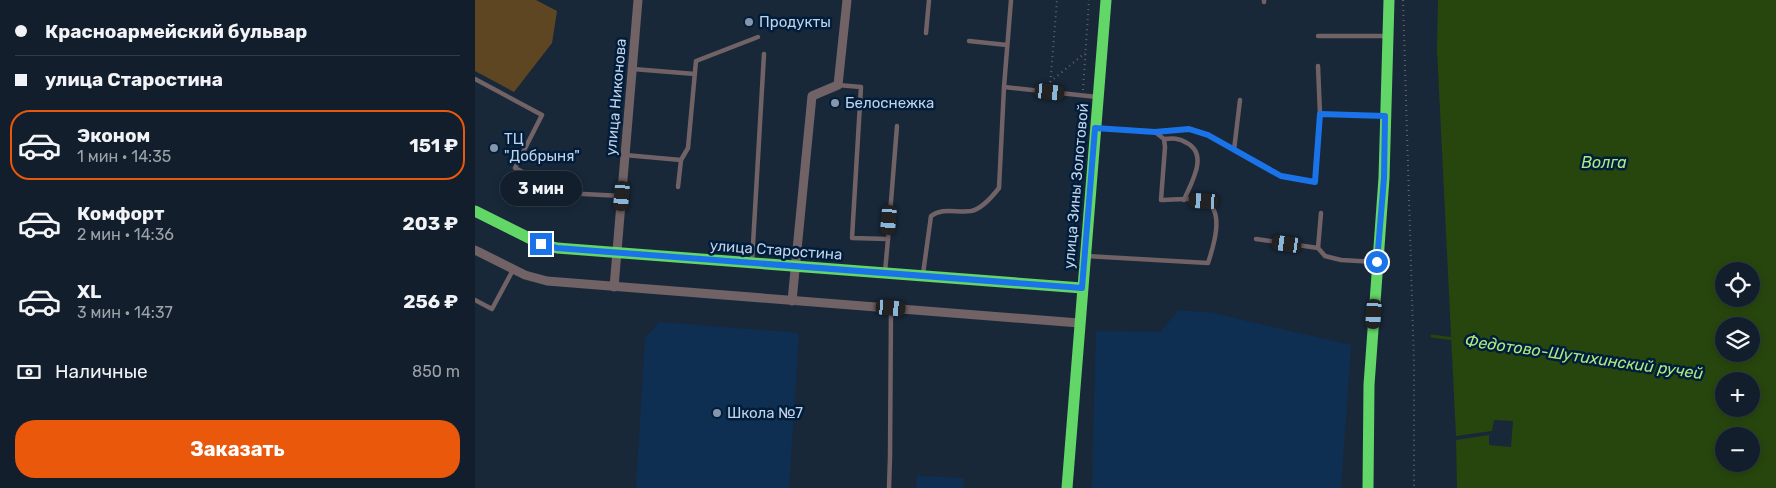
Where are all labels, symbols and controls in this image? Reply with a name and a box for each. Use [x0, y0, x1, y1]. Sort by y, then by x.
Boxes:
place label: Продукты [759, 13, 831, 31]
marker: Продукты [743, 16, 755, 28]
text: Красноармейский бульвар [45, 20, 307, 43]
street label: улица Никонова [602, 38, 630, 156]
text: улица Старостина [45, 68, 223, 91]
car [1034, 83, 1065, 101]
place label: Белоснежка [845, 94, 934, 112]
marker: Белоснежка [829, 97, 841, 109]
street label: улица Зины Золотовой [1060, 102, 1092, 270]
icon: car [17, 123, 62, 168]
text: Эконом [77, 124, 150, 147]
place label: ТЦ "Добрыня" [504, 130, 580, 165]
text: 151 ₽ [409, 134, 458, 157]
marker: ТЦ "Добрыня" [488, 142, 500, 154]
text: 1 мин · 14:35 [77, 147, 171, 166]
water label: Волга [1581, 153, 1627, 172]
callout: 3 мин [500, 172, 582, 206]
text: 3 мин [518, 179, 564, 198]
car [613, 180, 630, 212]
car [1188, 193, 1219, 209]
icon: car [17, 201, 62, 246]
text: Комфорт [77, 202, 164, 225]
car [880, 204, 897, 236]
text: 203 ₽ [402, 212, 458, 235]
text: 2 мин · 14:36 [77, 225, 174, 244]
route end [530, 233, 552, 255]
car [1271, 234, 1302, 254]
street label: улица Старостина [709, 236, 843, 264]
route start [1366, 251, 1388, 273]
map controls [1715, 262, 1760, 472]
button: locate [1715, 262, 1760, 307]
icon: car [17, 279, 62, 324]
text: XL [77, 280, 101, 303]
text: 256 ₽ [403, 290, 458, 313]
car [875, 299, 906, 317]
car [1365, 299, 1382, 329]
text: 3 мин · 14:37 [77, 303, 173, 322]
button: layers [1715, 317, 1760, 362]
water label: Федотово-Шутихинский ручей [1464, 331, 1705, 383]
icon: cash [15, 358, 43, 386]
text: Наличные [55, 360, 148, 383]
text: 850 m [412, 362, 460, 381]
button: + [1715, 372, 1760, 417]
place label: Школа №7 [727, 404, 803, 422]
marker: Школа №7 [711, 407, 723, 419]
button: Заказать [15, 420, 460, 478]
button: − [1715, 427, 1760, 472]

